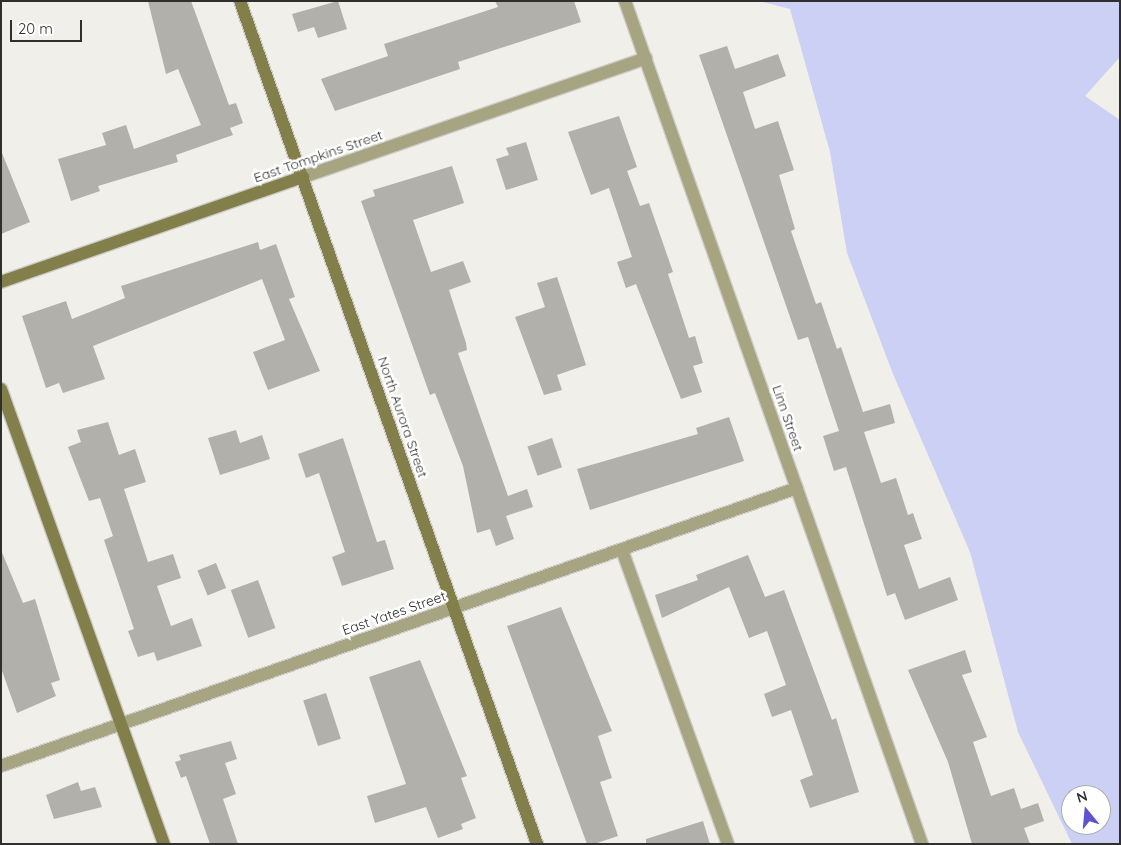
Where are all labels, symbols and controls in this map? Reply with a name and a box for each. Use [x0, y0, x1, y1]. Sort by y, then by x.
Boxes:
scale bar [12, 10, 85, 42]
text: 20 m [18, 19, 53, 38]
street label: East Tompkins Street [251, 126, 385, 186]
street label: North Aurora Street [374, 354, 432, 480]
street label: Linn Street [769, 383, 807, 453]
street label: East Yates Street [340, 587, 448, 639]
north arrow [1061, 785, 1111, 835]
text: N [1074, 787, 1089, 807]

